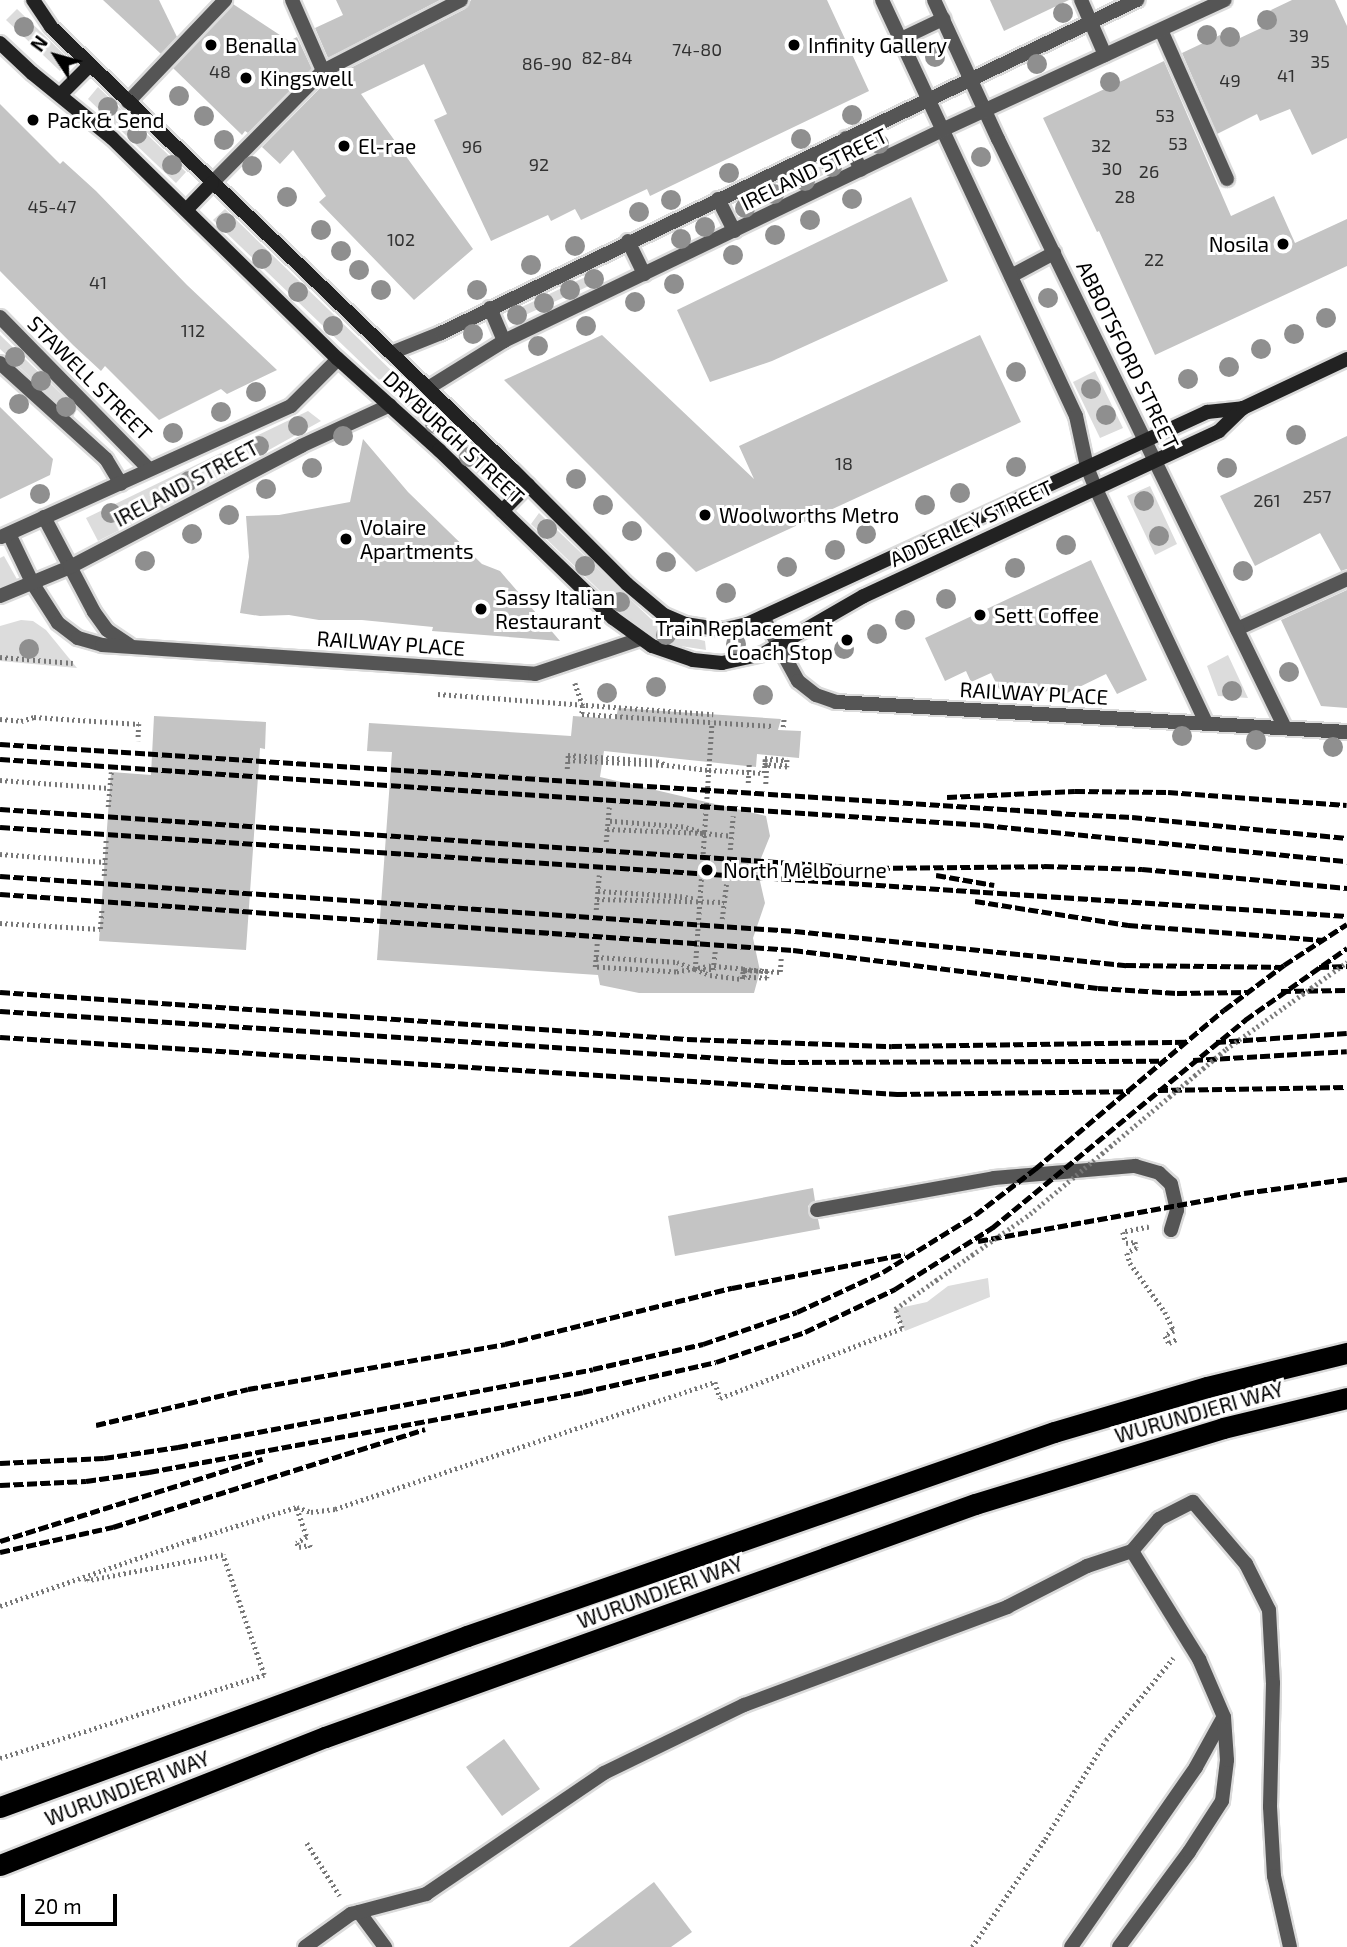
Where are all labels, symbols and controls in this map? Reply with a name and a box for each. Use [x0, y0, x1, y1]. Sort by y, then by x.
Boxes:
north arrow [21, 21, 91, 91]
house number: 39 [1289, 24, 1309, 46]
text: N [25, 31, 52, 56]
place label: Benalla [225, 32, 297, 58]
place label: Infinity Gallery [808, 32, 948, 58]
marker: Benalla [203, 37, 219, 53]
marker: Infinity Gallery [786, 37, 802, 53]
house number: 74-80 [672, 38, 722, 60]
house number: 82-84 [581, 46, 633, 68]
house number: 35 [1310, 50, 1330, 72]
house number: 86-90 [522, 52, 572, 74]
house number: 48 [209, 60, 231, 82]
house number: 41 [1277, 64, 1295, 86]
place label: Kingswell [260, 65, 353, 91]
house number: 49 [1219, 69, 1241, 91]
marker: Kingswell [238, 70, 254, 86]
house number: 53 [1155, 104, 1175, 126]
place label: Pack & Send [47, 107, 165, 133]
marker: Pack & Send [25, 112, 41, 128]
street label: IRELAND STREET [736, 123, 892, 215]
house number: 53 [1168, 132, 1188, 154]
place label: El-rae [358, 133, 416, 159]
house number: 32 [1091, 134, 1111, 156]
house number: 96 [462, 135, 482, 157]
marker: El-rae [336, 138, 352, 154]
house number: 92 [529, 153, 549, 175]
house number: 30 [1102, 157, 1122, 179]
house number: 26 [1139, 160, 1159, 182]
house number: 28 [1114, 185, 1136, 207]
house number: 45-47 [27, 195, 77, 217]
house number: 102 [387, 228, 415, 250]
place label: Nosila [1209, 231, 1269, 257]
marker: Nosila [1275, 236, 1291, 252]
house number: 22 [1144, 248, 1164, 270]
street label: ABBOTSFORD STREET [1071, 257, 1185, 453]
house number: 41 [89, 271, 107, 293]
street label: STAWELL STREET [22, 310, 158, 446]
house number: 112 [181, 319, 205, 341]
street label: DRYBURGH STREET [378, 365, 530, 509]
street label: IRELAND STREET [109, 434, 263, 532]
house number: 18 [835, 452, 853, 474]
street label: ADDERLEY STREET [885, 474, 1057, 572]
house number: 257 [1303, 485, 1331, 507]
house number: 261 [1253, 489, 1281, 511]
place label: Woolworths Metro [719, 502, 899, 528]
marker: Woolworths Metro [697, 507, 713, 523]
place label: Volaire Apartments [360, 514, 474, 564]
marker: Volaire Apartments [338, 531, 354, 547]
place label: Sassy Italian Restaurant [495, 584, 616, 634]
marker: Sassy Italian Restaurant [473, 601, 489, 617]
place label: Sett Coffee [994, 602, 1099, 628]
marker: Sett Coffee [972, 607, 988, 623]
place label: Train Replacement Coach Stop [655, 615, 833, 665]
street label: RAILWAY PLACE [316, 625, 466, 661]
marker: Train Replacement Coach Stop [839, 632, 855, 648]
street label: RAILWAY PLACE [959, 677, 1109, 709]
place label: North Melbourne [723, 857, 887, 883]
marker: North Melbourne [697, 860, 717, 880]
street label: WURUNDJERI WAY [1112, 1376, 1286, 1448]
street label: WURUNDJERI WAY [574, 1550, 746, 1634]
street label: WURUNDJERI WAY [41, 1745, 213, 1831]
scale bar [24, 1881, 121, 1925]
text: 20 m [34, 1893, 82, 1918]

